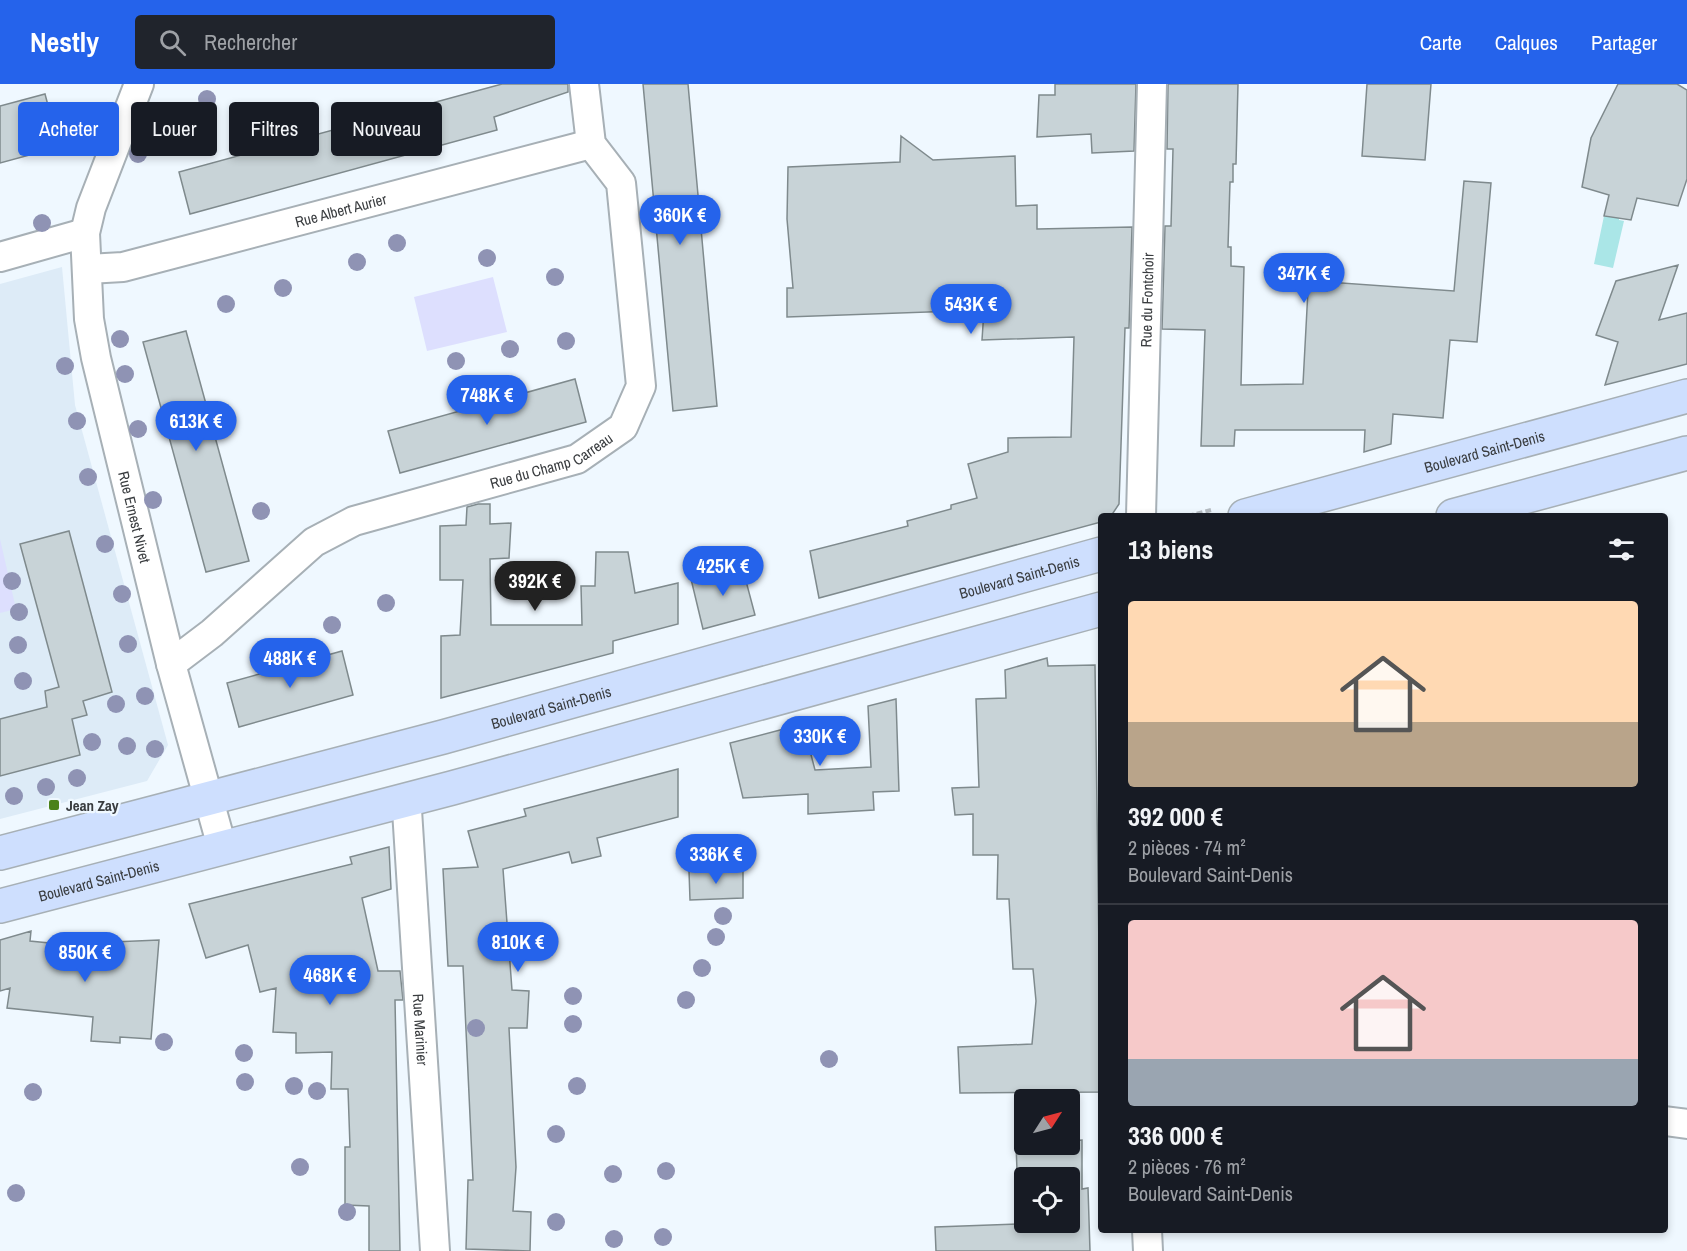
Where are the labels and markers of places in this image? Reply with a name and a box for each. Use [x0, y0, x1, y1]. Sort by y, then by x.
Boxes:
pin: 360K € [631, 195, 729, 246]
pin: 347K € [1255, 253, 1353, 304]
pin: 543K € [922, 284, 1020, 335]
pin: 748K € [438, 375, 536, 426]
pin: 613K € [147, 401, 245, 452]
pin: 425K € [674, 546, 772, 597]
pin: 392K € [486, 561, 584, 612]
pin: 488K € [241, 638, 339, 689]
pin: 330K € [771, 716, 869, 767]
place label: Jean Zay [66, 795, 119, 816]
marker: Jean Zay [47, 798, 61, 812]
pin: 336K € [667, 834, 765, 885]
pin: 810K € [469, 922, 567, 973]
pin: 850K € [36, 932, 134, 983]
pin: 468K € [281, 955, 379, 1006]

